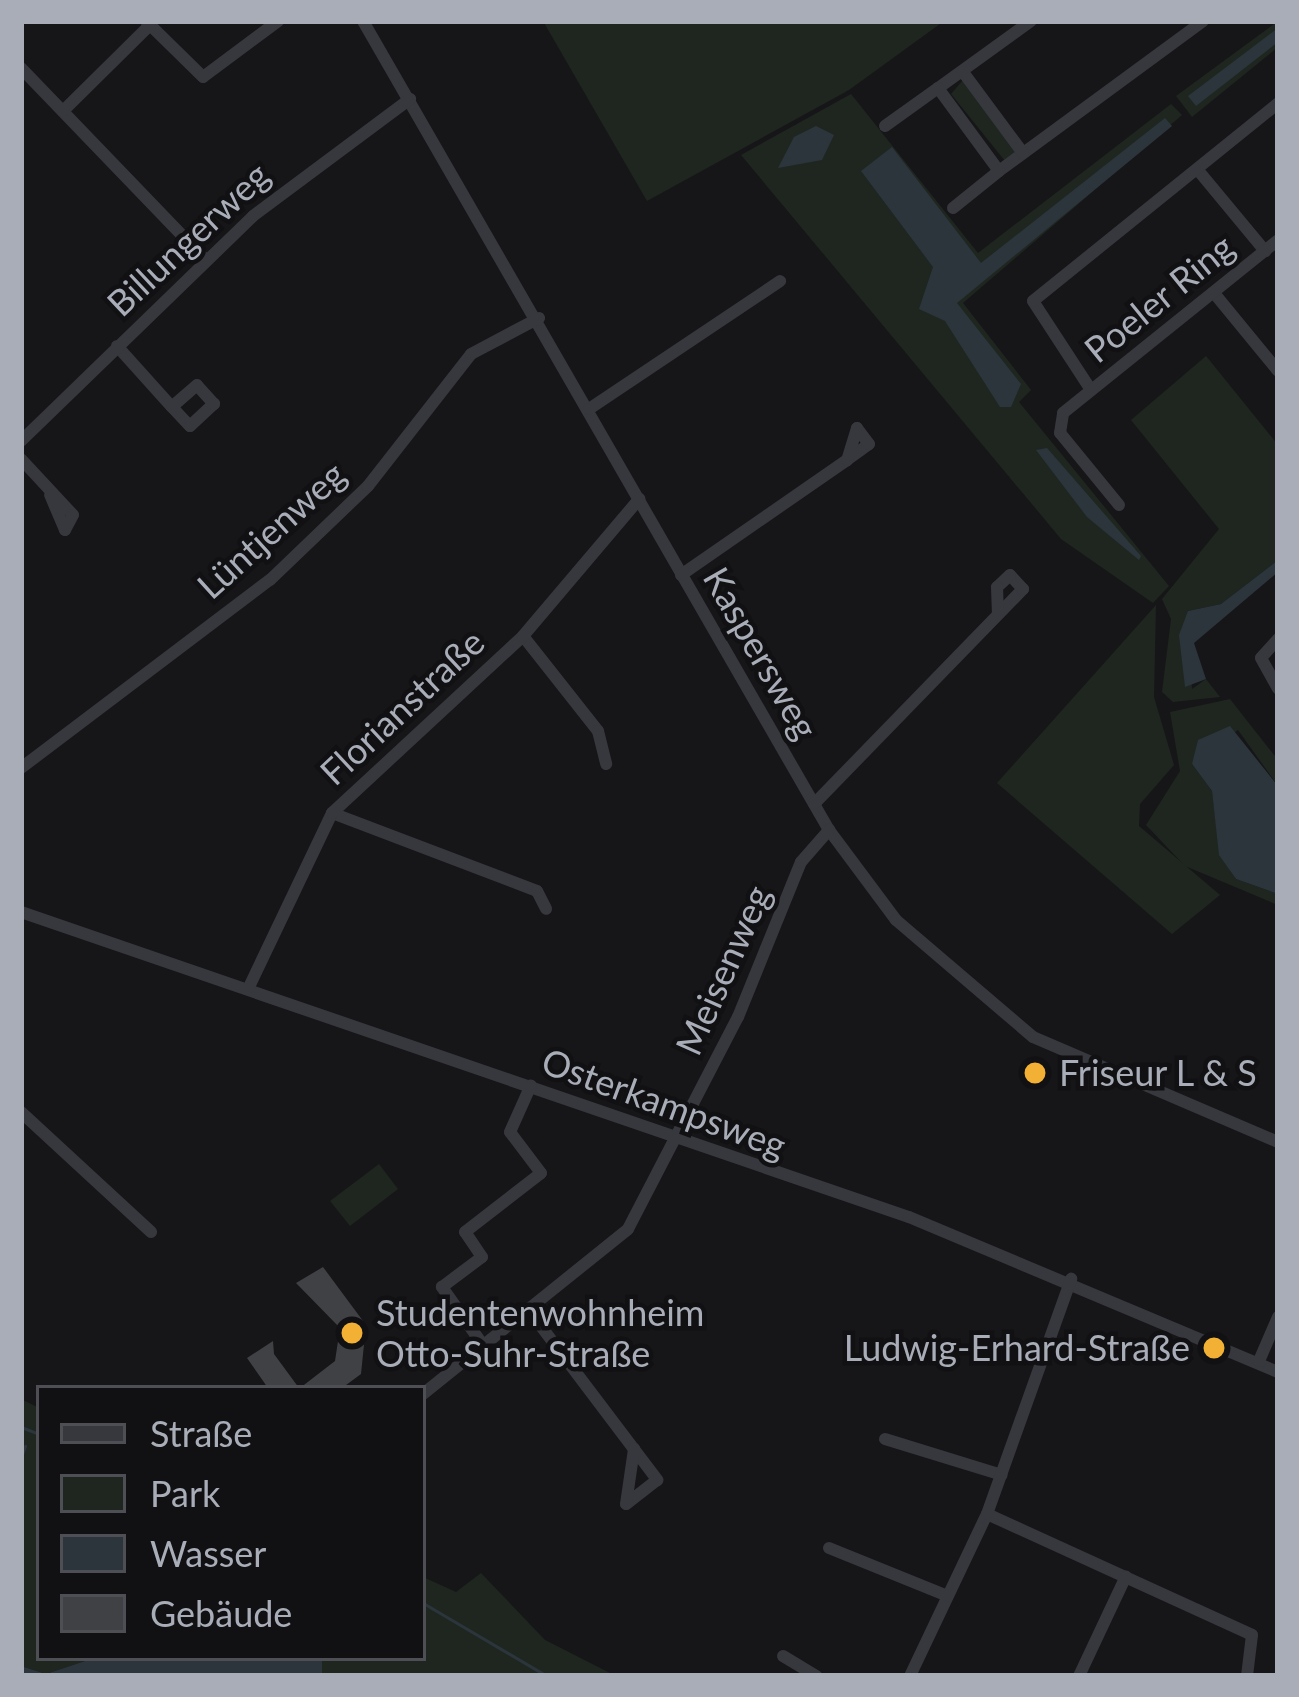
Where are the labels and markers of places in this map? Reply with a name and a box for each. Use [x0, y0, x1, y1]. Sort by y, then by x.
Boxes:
place label: Friseur L & S [1059, 1051, 1259, 1095]
marker: Friseur L & S [1022, 1060, 1048, 1086]
place label: Studentenwohnheim Otto-Suhr-Straße [376, 1290, 704, 1375]
marker: Studentenwohnheim Otto-Suhr-Straße [339, 1320, 365, 1346]
place label: Ludwig-Erhard-Straße [844, 1326, 1190, 1370]
marker: Ludwig-Erhard-Straße [1201, 1335, 1227, 1361]

